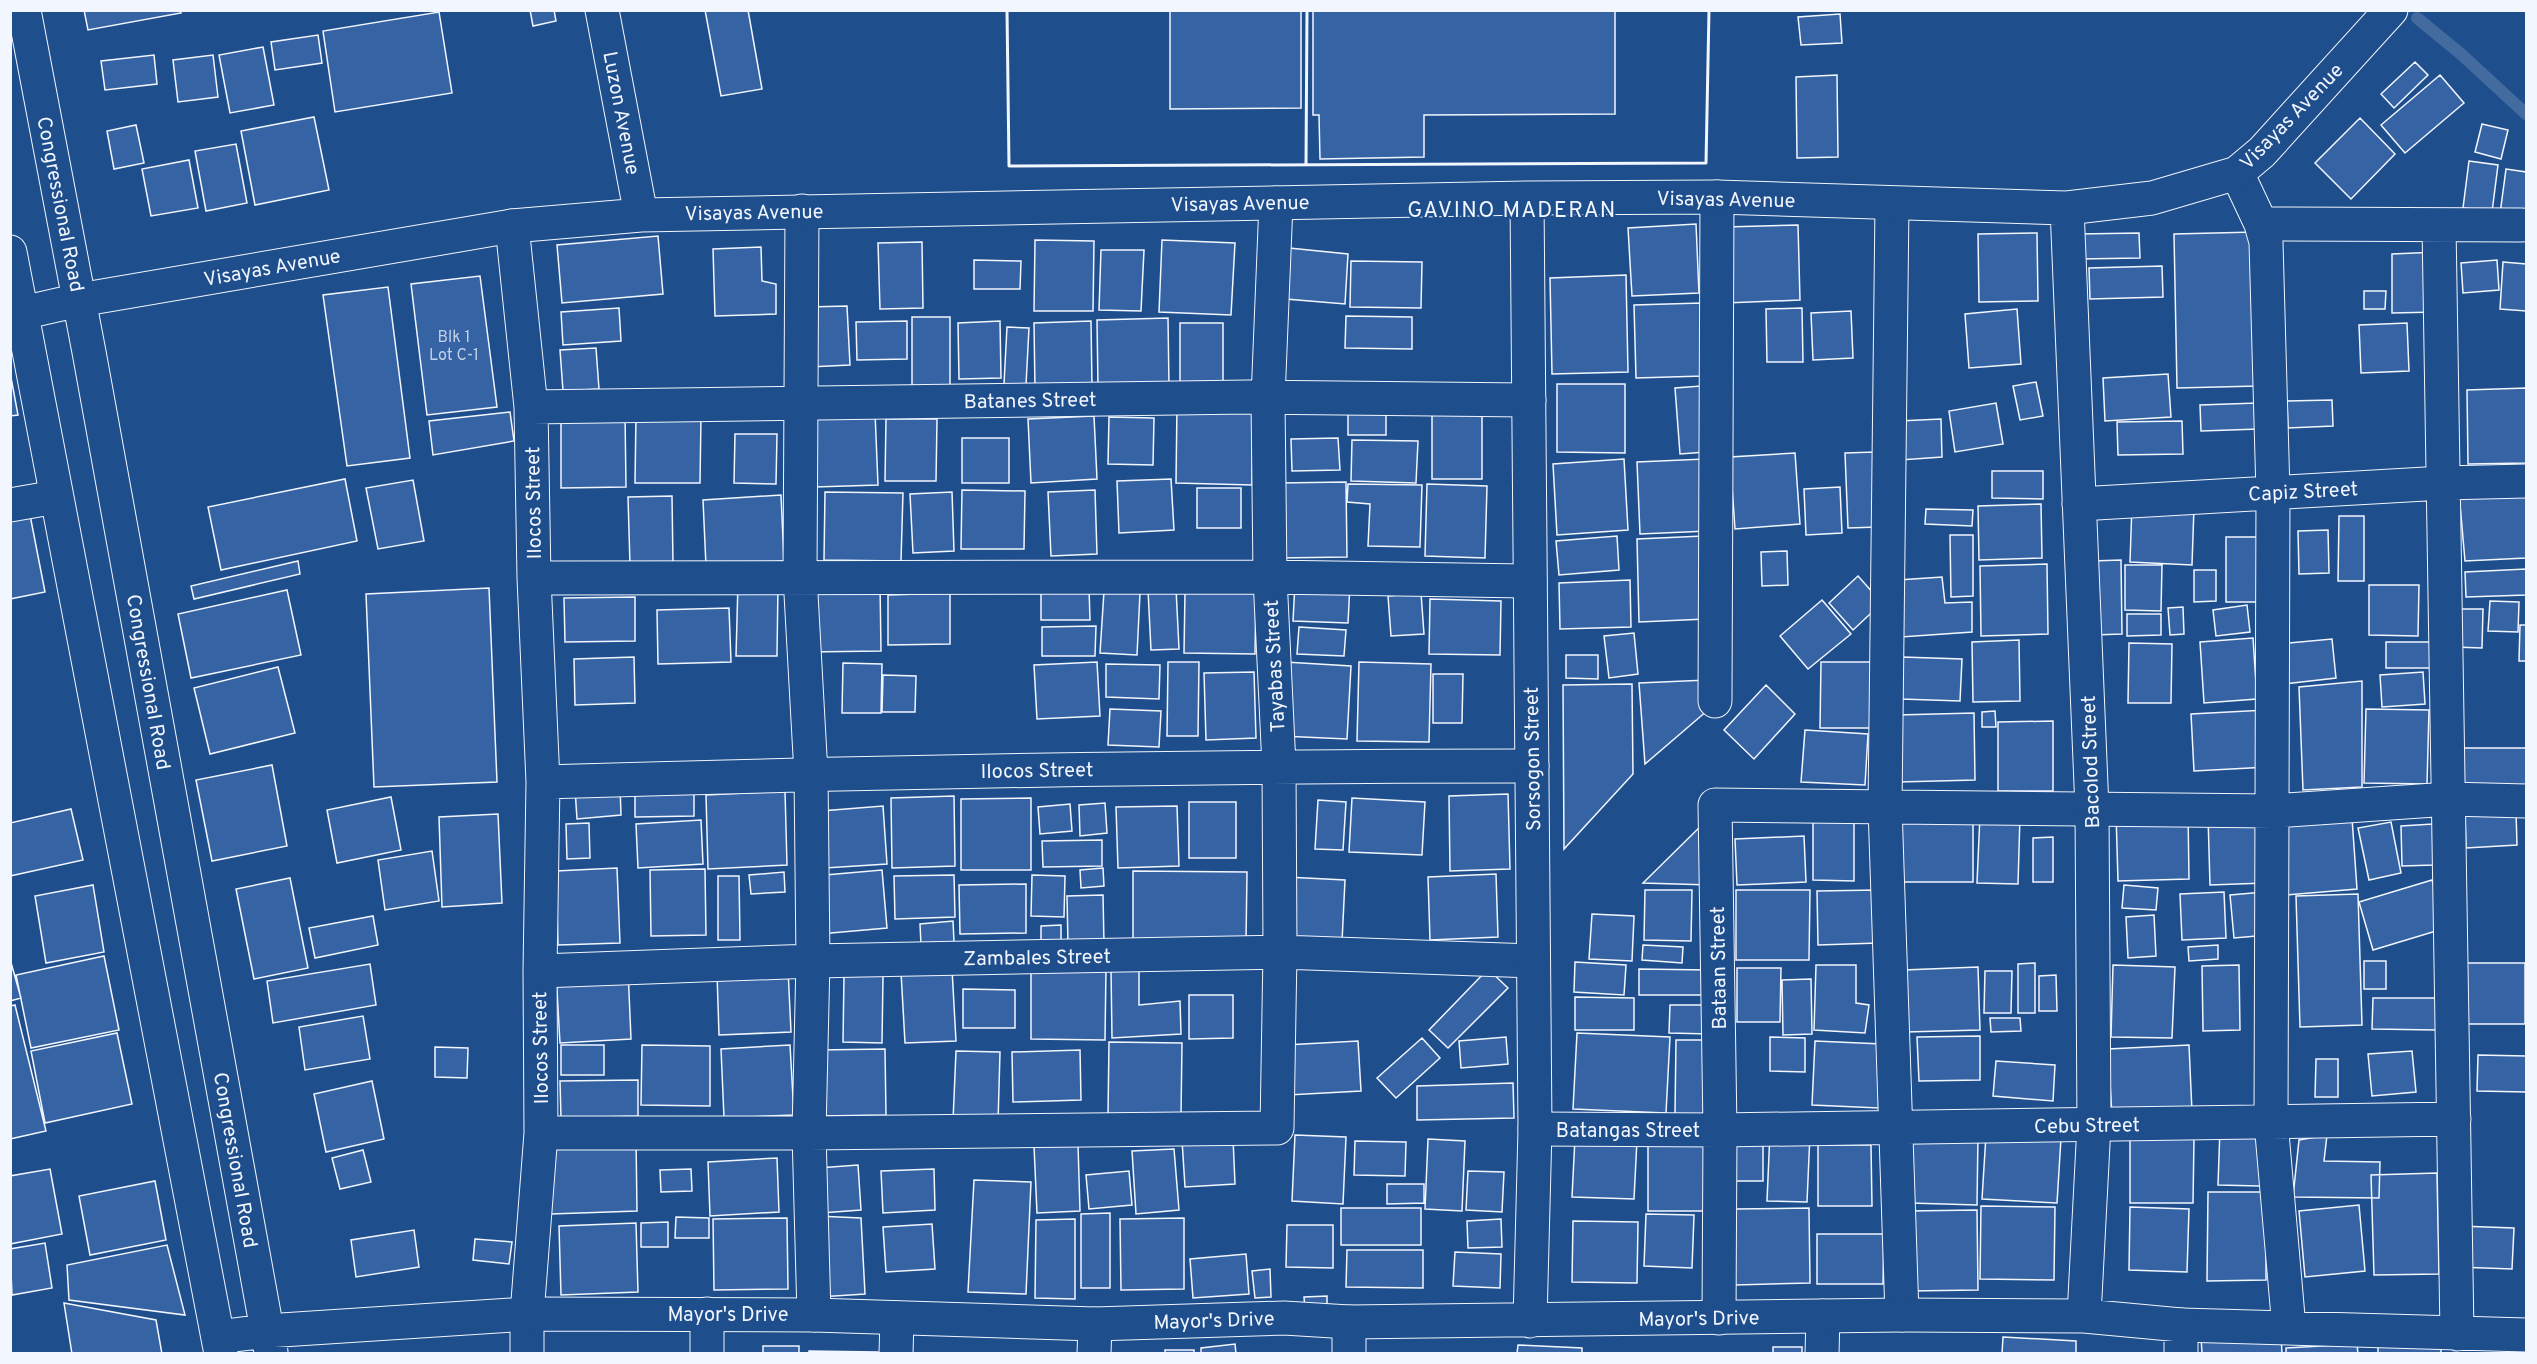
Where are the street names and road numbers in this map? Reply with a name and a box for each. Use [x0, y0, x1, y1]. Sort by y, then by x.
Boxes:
street label: Luzon Avenue [595, 49, 645, 177]
street label: Visayas Avenue [2235, 58, 2350, 176]
street label: Congressional Road [29, 115, 89, 294]
street label: Visayas Avenue [1656, 187, 1795, 215]
street label: Visayas Avenue [1171, 191, 1310, 219]
street label: Visayas Avenue [685, 200, 824, 228]
street label: Visayas Avenue [202, 244, 343, 294]
street label: Batanes Street [963, 388, 1097, 416]
street label: Ilocos Street [521, 446, 549, 560]
street label: Capiz Street [2248, 477, 2359, 509]
street label: Congressional Road [119, 592, 175, 772]
street label: Tayabas Street [1260, 599, 1292, 733]
street label: Sorsogon Street [1520, 687, 1548, 831]
street label: Bacolod Street [2077, 695, 2107, 829]
street label: Ilocos Street [980, 758, 1094, 786]
street label: Bataan Street [1706, 906, 1734, 1030]
street label: Zambales Street [963, 945, 1111, 973]
street label: Ilocos Street [528, 991, 556, 1105]
street label: Congressional Road [206, 1070, 262, 1250]
street label: Cebu Street [2034, 1113, 2140, 1141]
street label: Batangas Street [1556, 1119, 1700, 1145]
street label: Mayor's Drive [667, 1303, 789, 1329]
street label: Mayor's Drive [1638, 1306, 1760, 1334]
street label: Mayor's Drive [1153, 1307, 1275, 1337]

